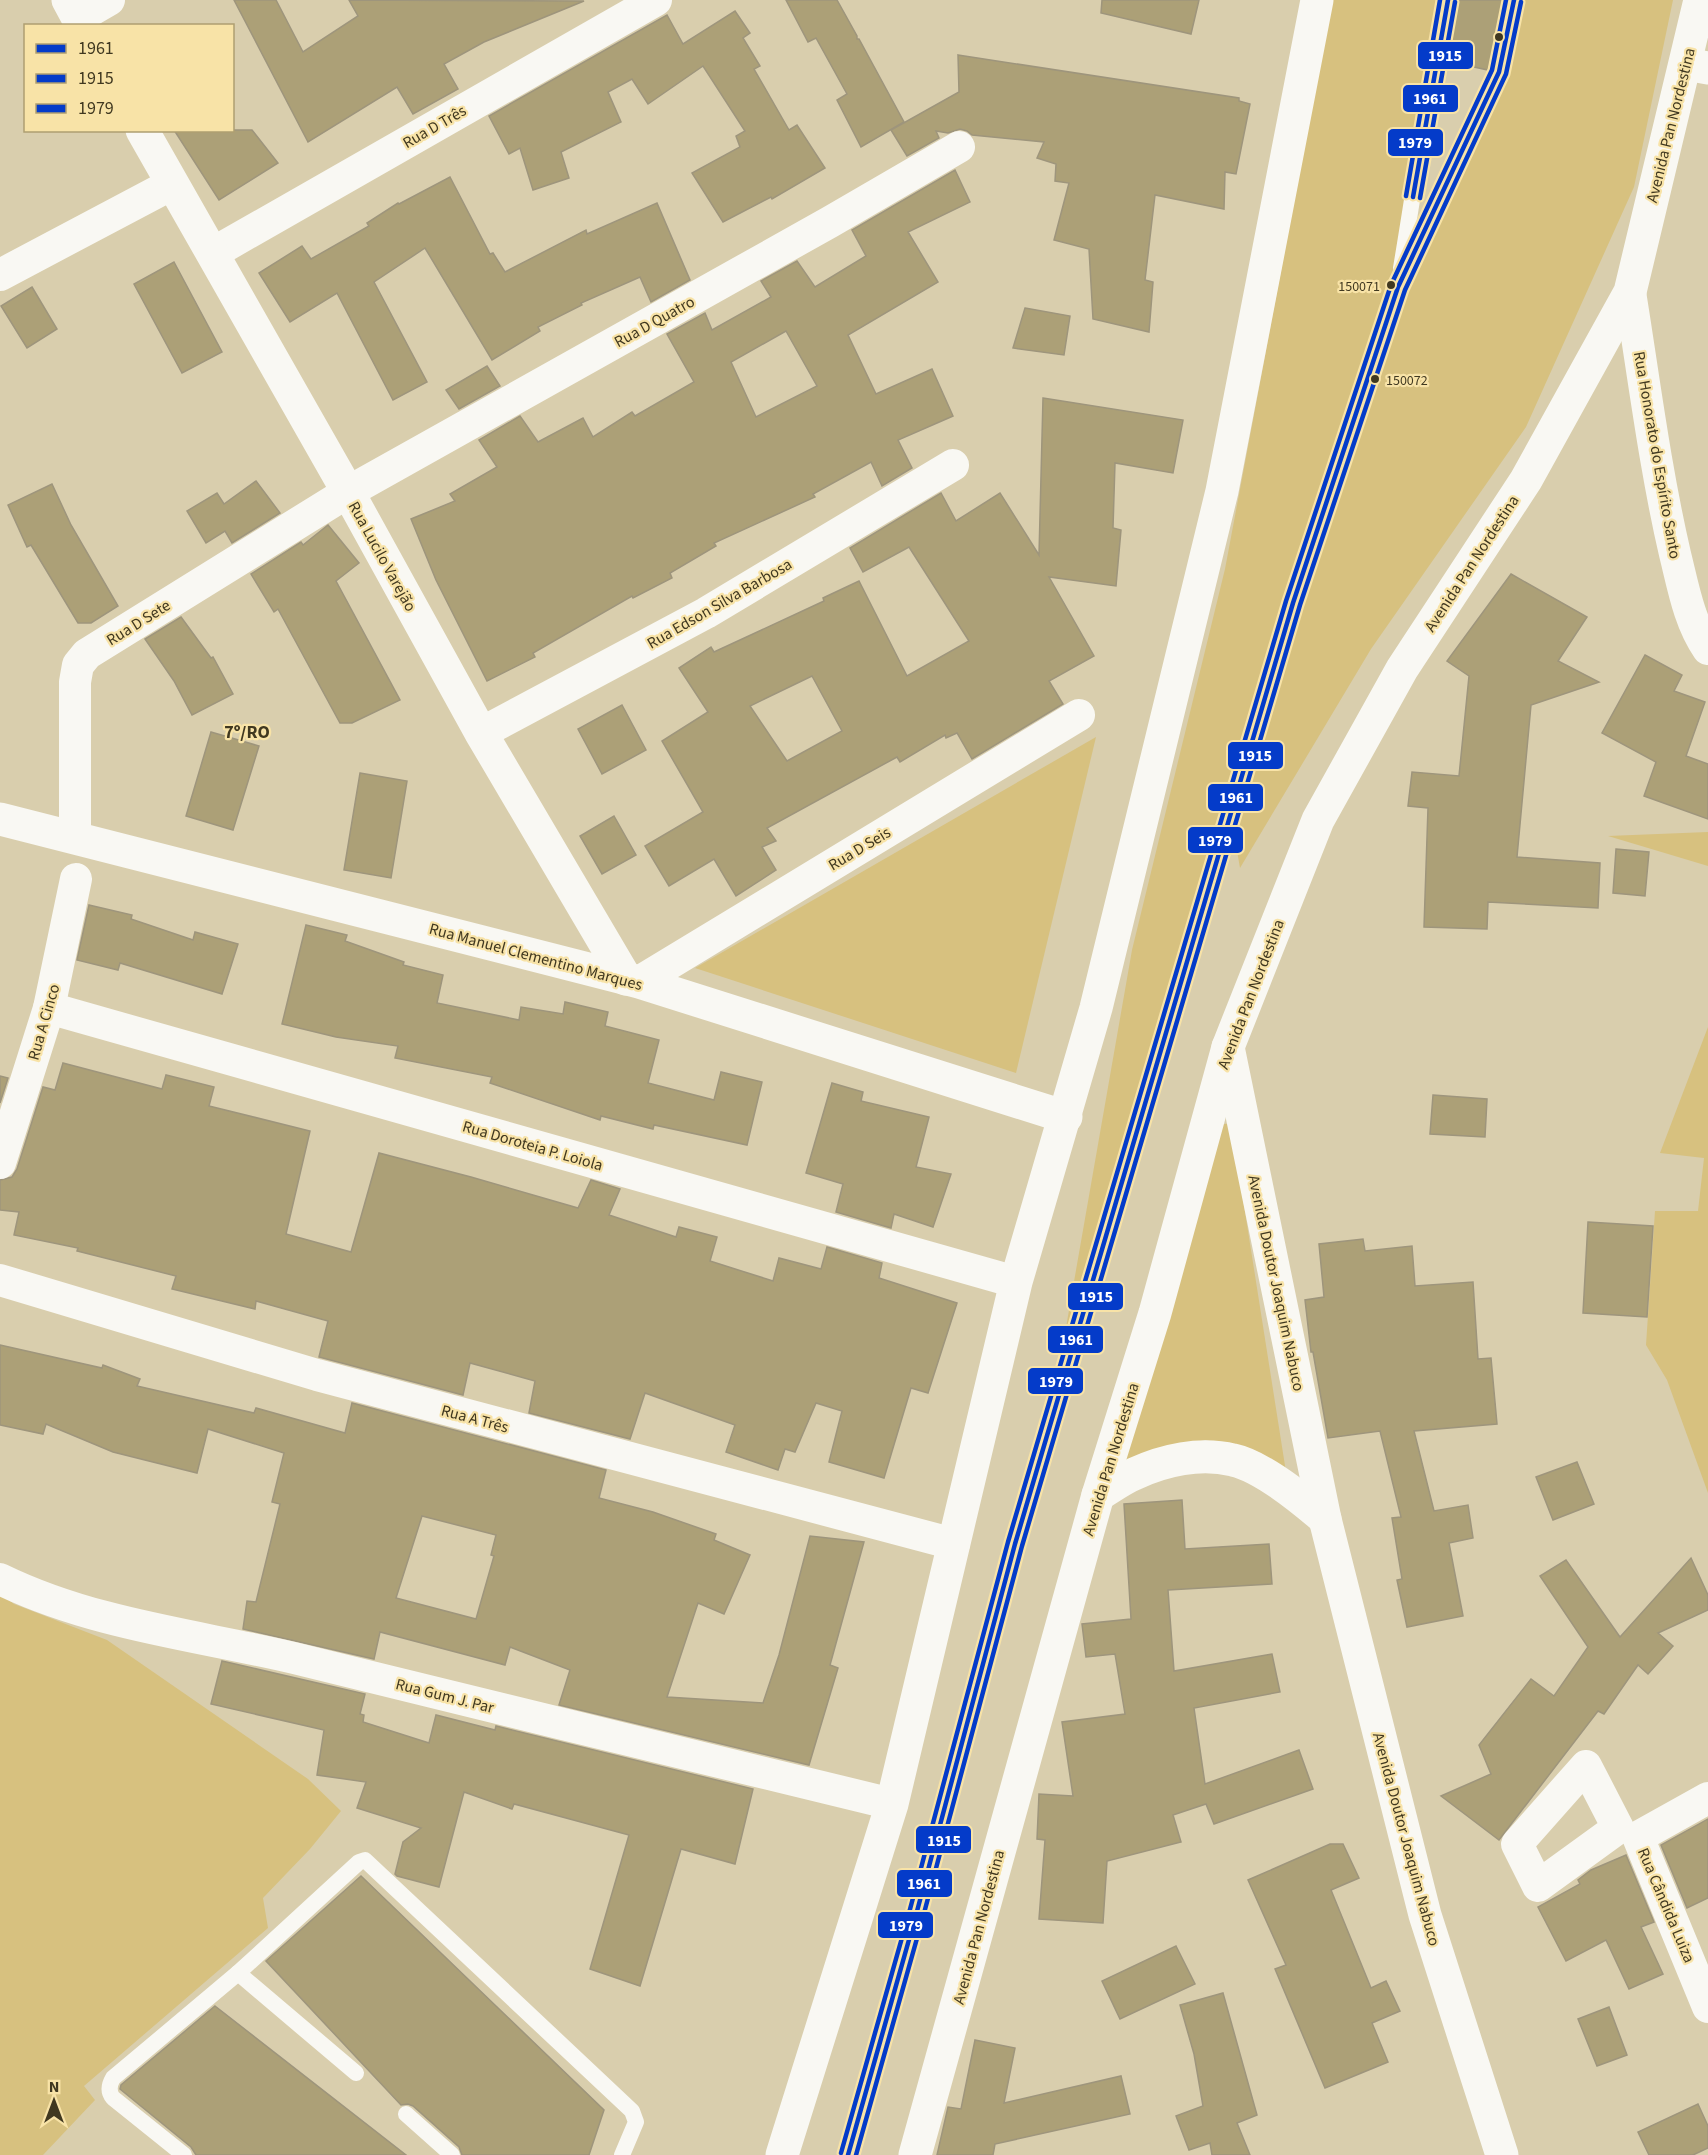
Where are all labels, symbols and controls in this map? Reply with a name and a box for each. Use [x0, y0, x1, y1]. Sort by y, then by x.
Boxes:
legend [24, 24, 234, 132]
unlabelled marker [1493, 31, 1505, 43]
text: 1961 [78, 36, 114, 61]
line badge: 1915 [1417, 41, 1474, 70]
text: 1915 [1428, 45, 1462, 67]
street label: Avenida Pan Nordestina [1641, 45, 1701, 205]
text: 1915 [78, 66, 114, 91]
line badge: 1961 [1402, 84, 1459, 113]
text: 1961 [1413, 88, 1447, 110]
text: 1979 [78, 96, 114, 121]
street label: Rua D Três [399, 100, 471, 154]
line badge: 1979 [1387, 128, 1444, 157]
text: 1979 [1398, 132, 1432, 154]
place label: 150071 [1338, 277, 1380, 297]
marker: 150071 [1385, 279, 1397, 291]
street label: Rua D Quatro [610, 291, 699, 353]
street label: Rua Honorato do Espírito Santo [1628, 350, 1686, 561]
place label: 150072 [1386, 371, 1428, 391]
marker: 150072 [1369, 373, 1381, 385]
street label: Avenida Pan Nordestina [1419, 491, 1524, 636]
street label: Rua Lucilo Varejão [343, 498, 421, 615]
street label: Rua Edson Silva Barbosa [643, 553, 796, 654]
street label: Rua D Sete [102, 595, 175, 651]
district label: 7º/RO [224, 720, 270, 745]
line badge: 1915 [1227, 741, 1284, 770]
text: 1915 [1238, 745, 1272, 767]
line badge: 1961 [1207, 783, 1264, 812]
text: 1961 [1219, 787, 1253, 809]
street label: Rua D Seis [824, 821, 895, 876]
line badge: 1979 [1187, 826, 1244, 854]
text: 1979 [1198, 830, 1232, 852]
street label: Avenida Pan Nordestina [1212, 916, 1290, 1072]
street label: Rua Manuel Clementino Marques [427, 918, 645, 996]
street label: Rua A Cinco [23, 982, 65, 1063]
street label: Rua Doroteia P. Loiola [460, 1115, 606, 1177]
street label: Avenida Doutor Joaquim Nabuco [1242, 1173, 1310, 1393]
line badge: 1915 [1067, 1282, 1124, 1311]
text: 1915 [1079, 1286, 1113, 1308]
line badge: 1961 [1047, 1325, 1104, 1354]
text: 1961 [1059, 1329, 1093, 1351]
line badge: 1979 [1027, 1367, 1084, 1395]
text: 1979 [1039, 1371, 1073, 1393]
street label: Avenida Pan Nordestina [1077, 1380, 1145, 1538]
street label: Rua A Três [439, 1399, 511, 1439]
street label: Rua Gum J. Par [393, 1673, 497, 1719]
street label: Avenida Doutor Joaquim Nabuco [1367, 1730, 1445, 1949]
line badge: 1915 [915, 1825, 972, 1854]
text: 1915 [927, 1830, 961, 1852]
street label: Rua Cândida Luiza [1632, 1845, 1700, 1966]
street label: Avenida Pan Nordestina [948, 1848, 1010, 2007]
line badge: 1961 [896, 1869, 953, 1898]
text: 1961 [907, 1873, 941, 1895]
line badge: 1979 [877, 1911, 934, 1939]
text: 1979 [889, 1915, 923, 1937]
north arrow [24, 2071, 84, 2131]
text: N [49, 2076, 59, 2098]

